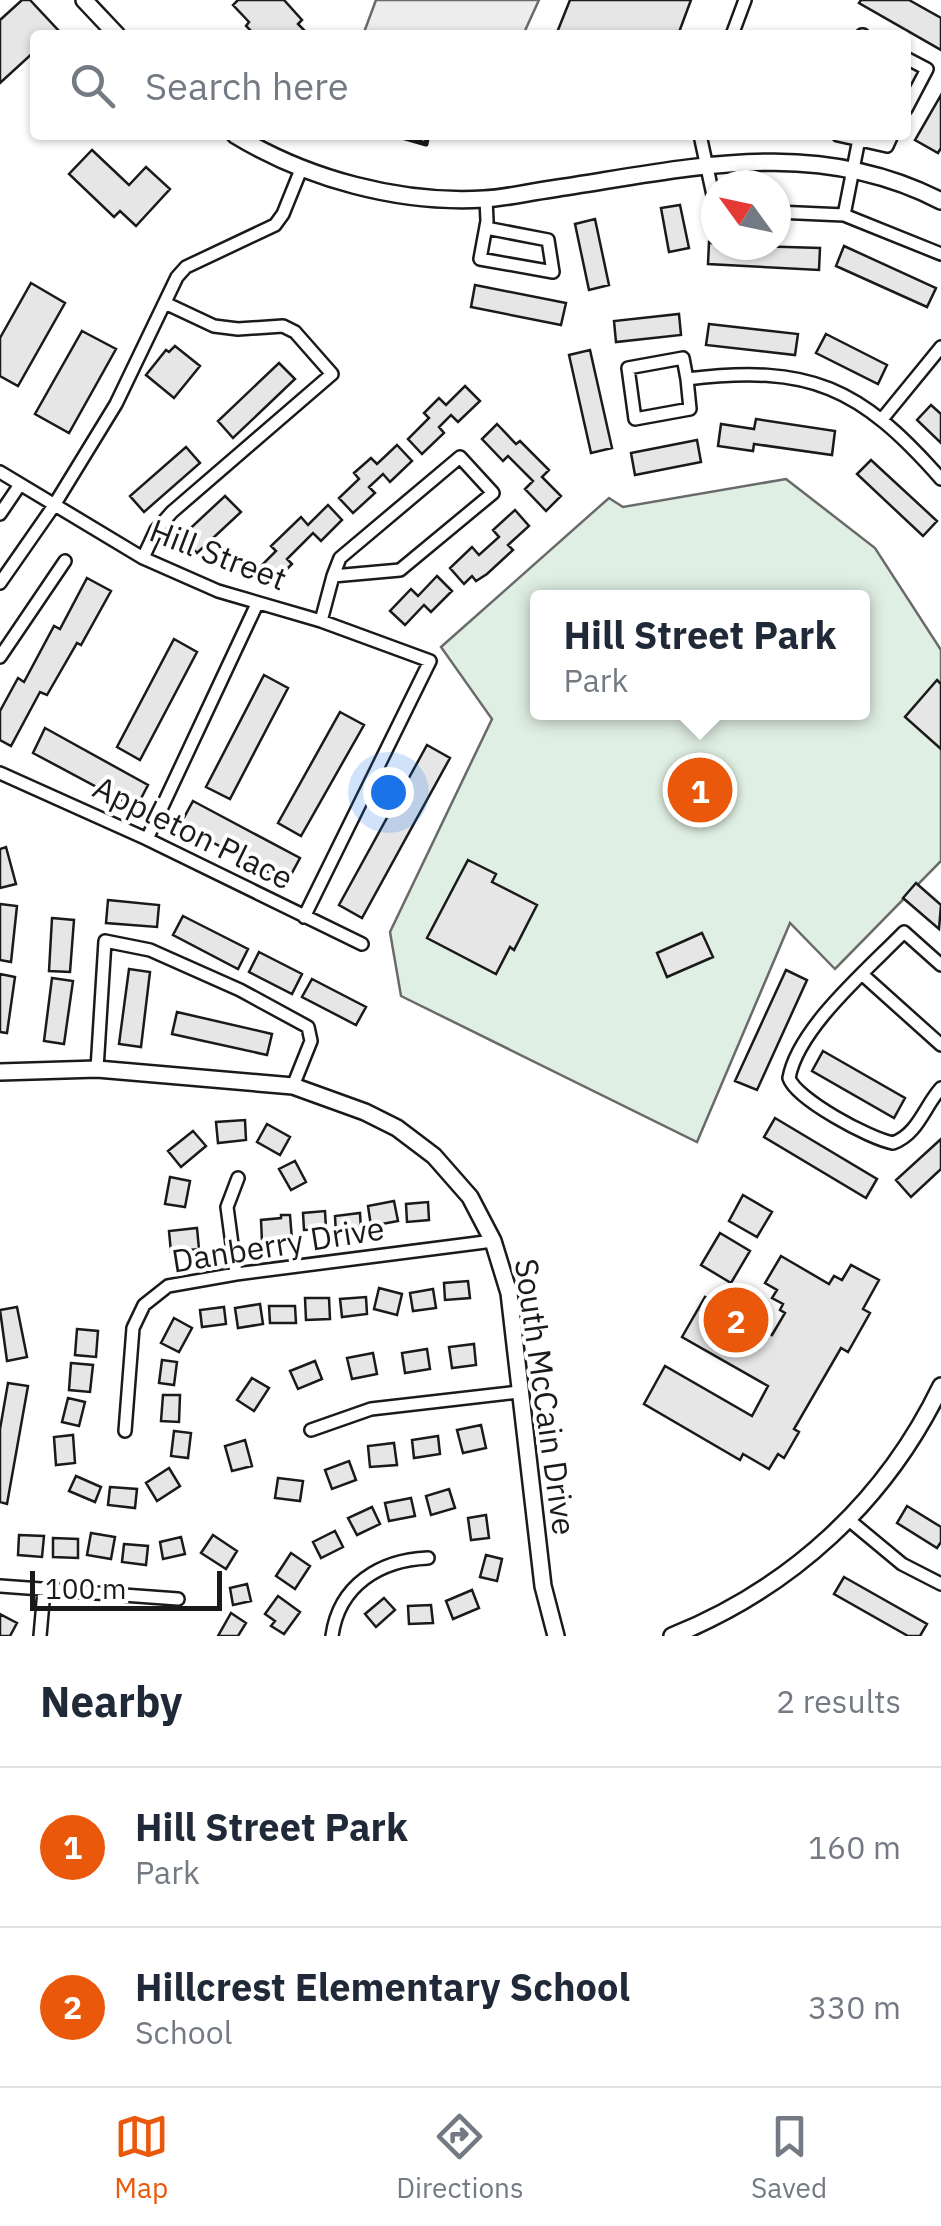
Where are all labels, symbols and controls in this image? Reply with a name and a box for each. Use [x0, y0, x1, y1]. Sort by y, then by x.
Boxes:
search box [30, 30, 911, 140]
icon: search [65, 58, 120, 113]
text: Search here [145, 61, 349, 110]
north arrow [701, 170, 791, 260]
street label: Hill Street [144, 509, 293, 599]
popup [530, 590, 870, 720]
text: Hill Street Park [564, 610, 836, 659]
text: Park [564, 659, 628, 701]
pin: 1 [668, 752, 732, 828]
street label: Appleton Place [87, 766, 300, 899]
your location [363, 767, 414, 818]
street label: Danberry Drive [169, 1206, 387, 1282]
street label: South McCain Drive [506, 1256, 586, 1538]
pin: 2 [704, 1282, 768, 1358]
scale bar [30, 1566, 222, 1610]
text: 100 m [45, 1570, 126, 1607]
text: Nearby [40, 1674, 182, 1729]
text: 2 results [776, 1680, 901, 1722]
text: Hill Street Park [135, 1802, 408, 1851]
text: 1 [63, 1826, 82, 1868]
text: 160 m [808, 1826, 901, 1868]
text: Park [135, 1851, 200, 1893]
text: Hillcrest Elementary School [135, 1962, 630, 2011]
text: 2 [63, 1986, 82, 2028]
text: 330 m [808, 1986, 901, 2028]
text: School [135, 2011, 232, 2053]
tab: Map [114, 2109, 169, 2206]
tab: Directions [396, 2109, 524, 2206]
tab: Saved [751, 2109, 827, 2206]

